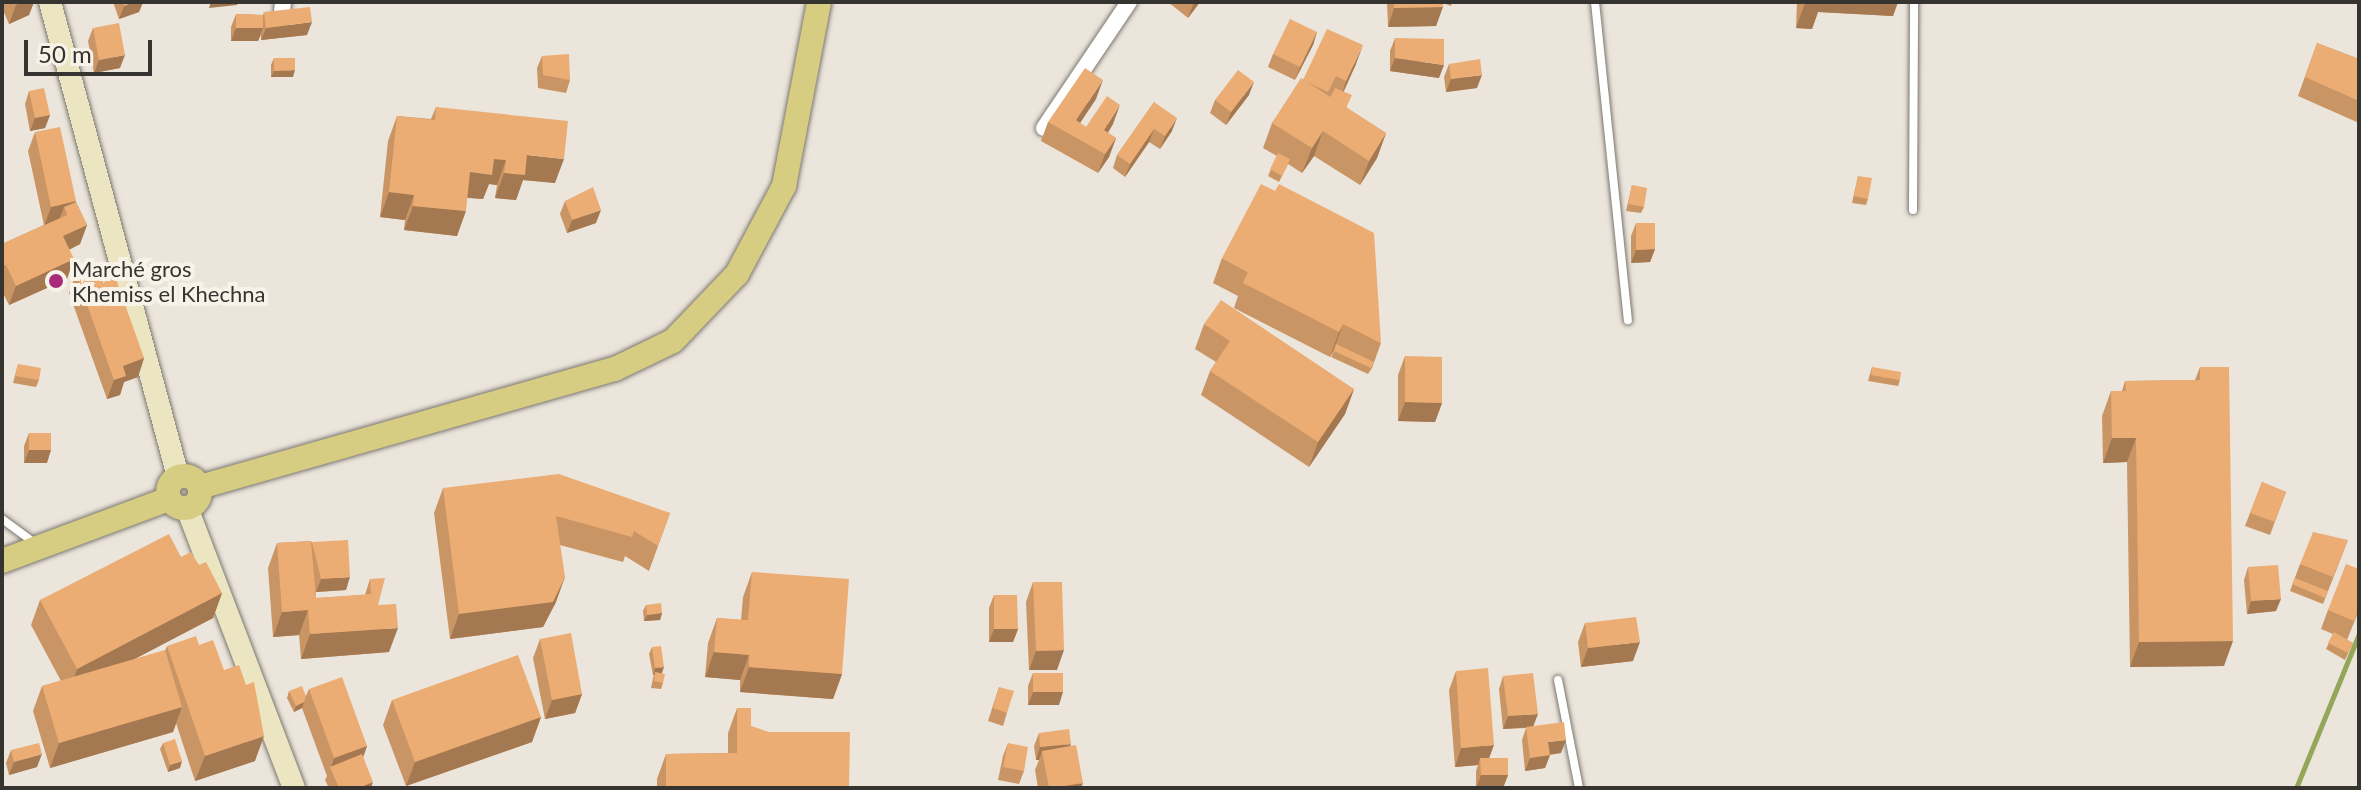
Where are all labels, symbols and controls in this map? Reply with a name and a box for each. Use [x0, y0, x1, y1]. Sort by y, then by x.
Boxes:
scale bar [28, 24, 156, 74]
text: 50 m [38, 39, 92, 68]
place label: Marché gros Khemiss el Khechna [72, 255, 265, 306]
marker: Marché gros Khemiss el Khechna [47, 272, 65, 290]

